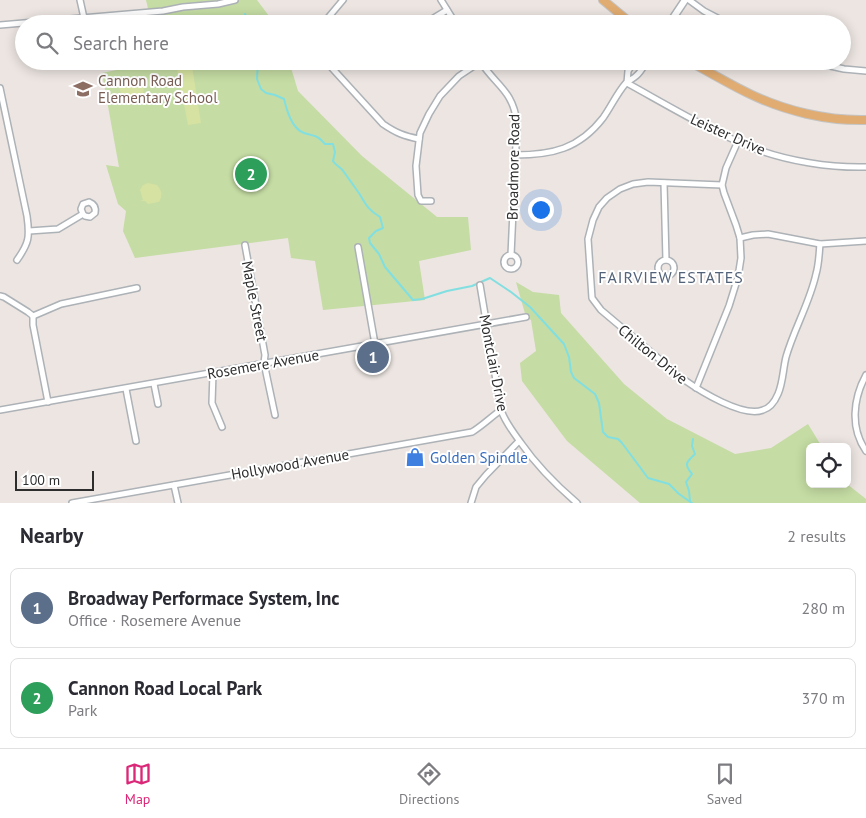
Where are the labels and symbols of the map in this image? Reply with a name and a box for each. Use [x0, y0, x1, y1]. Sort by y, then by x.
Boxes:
place label: Cannon Road Elementary School [98, 71, 218, 107]
school or university icon: Cannon Road Elementary School [72, 78, 94, 100]
street label: Leister Drive [688, 109, 768, 159]
street label: Broadmore Road [503, 114, 523, 220]
pin: 2 [235, 155, 267, 193]
your location [528, 197, 554, 223]
street label: Maple Street [238, 259, 272, 343]
district label: FAIRVIEW ESTATES [598, 267, 744, 287]
street label: Montclair Drive [475, 313, 513, 413]
street label: Chilton Drive [614, 320, 692, 388]
pin: 1 [357, 338, 389, 376]
street label: Rosemere Avenue [206, 345, 320, 383]
street label: Hollywood Avenue [230, 444, 350, 484]
shop icon: Golden Spindle [404, 446, 426, 468]
place label: Golden Spindle [430, 448, 528, 467]
scale bar [15, 468, 94, 491]

